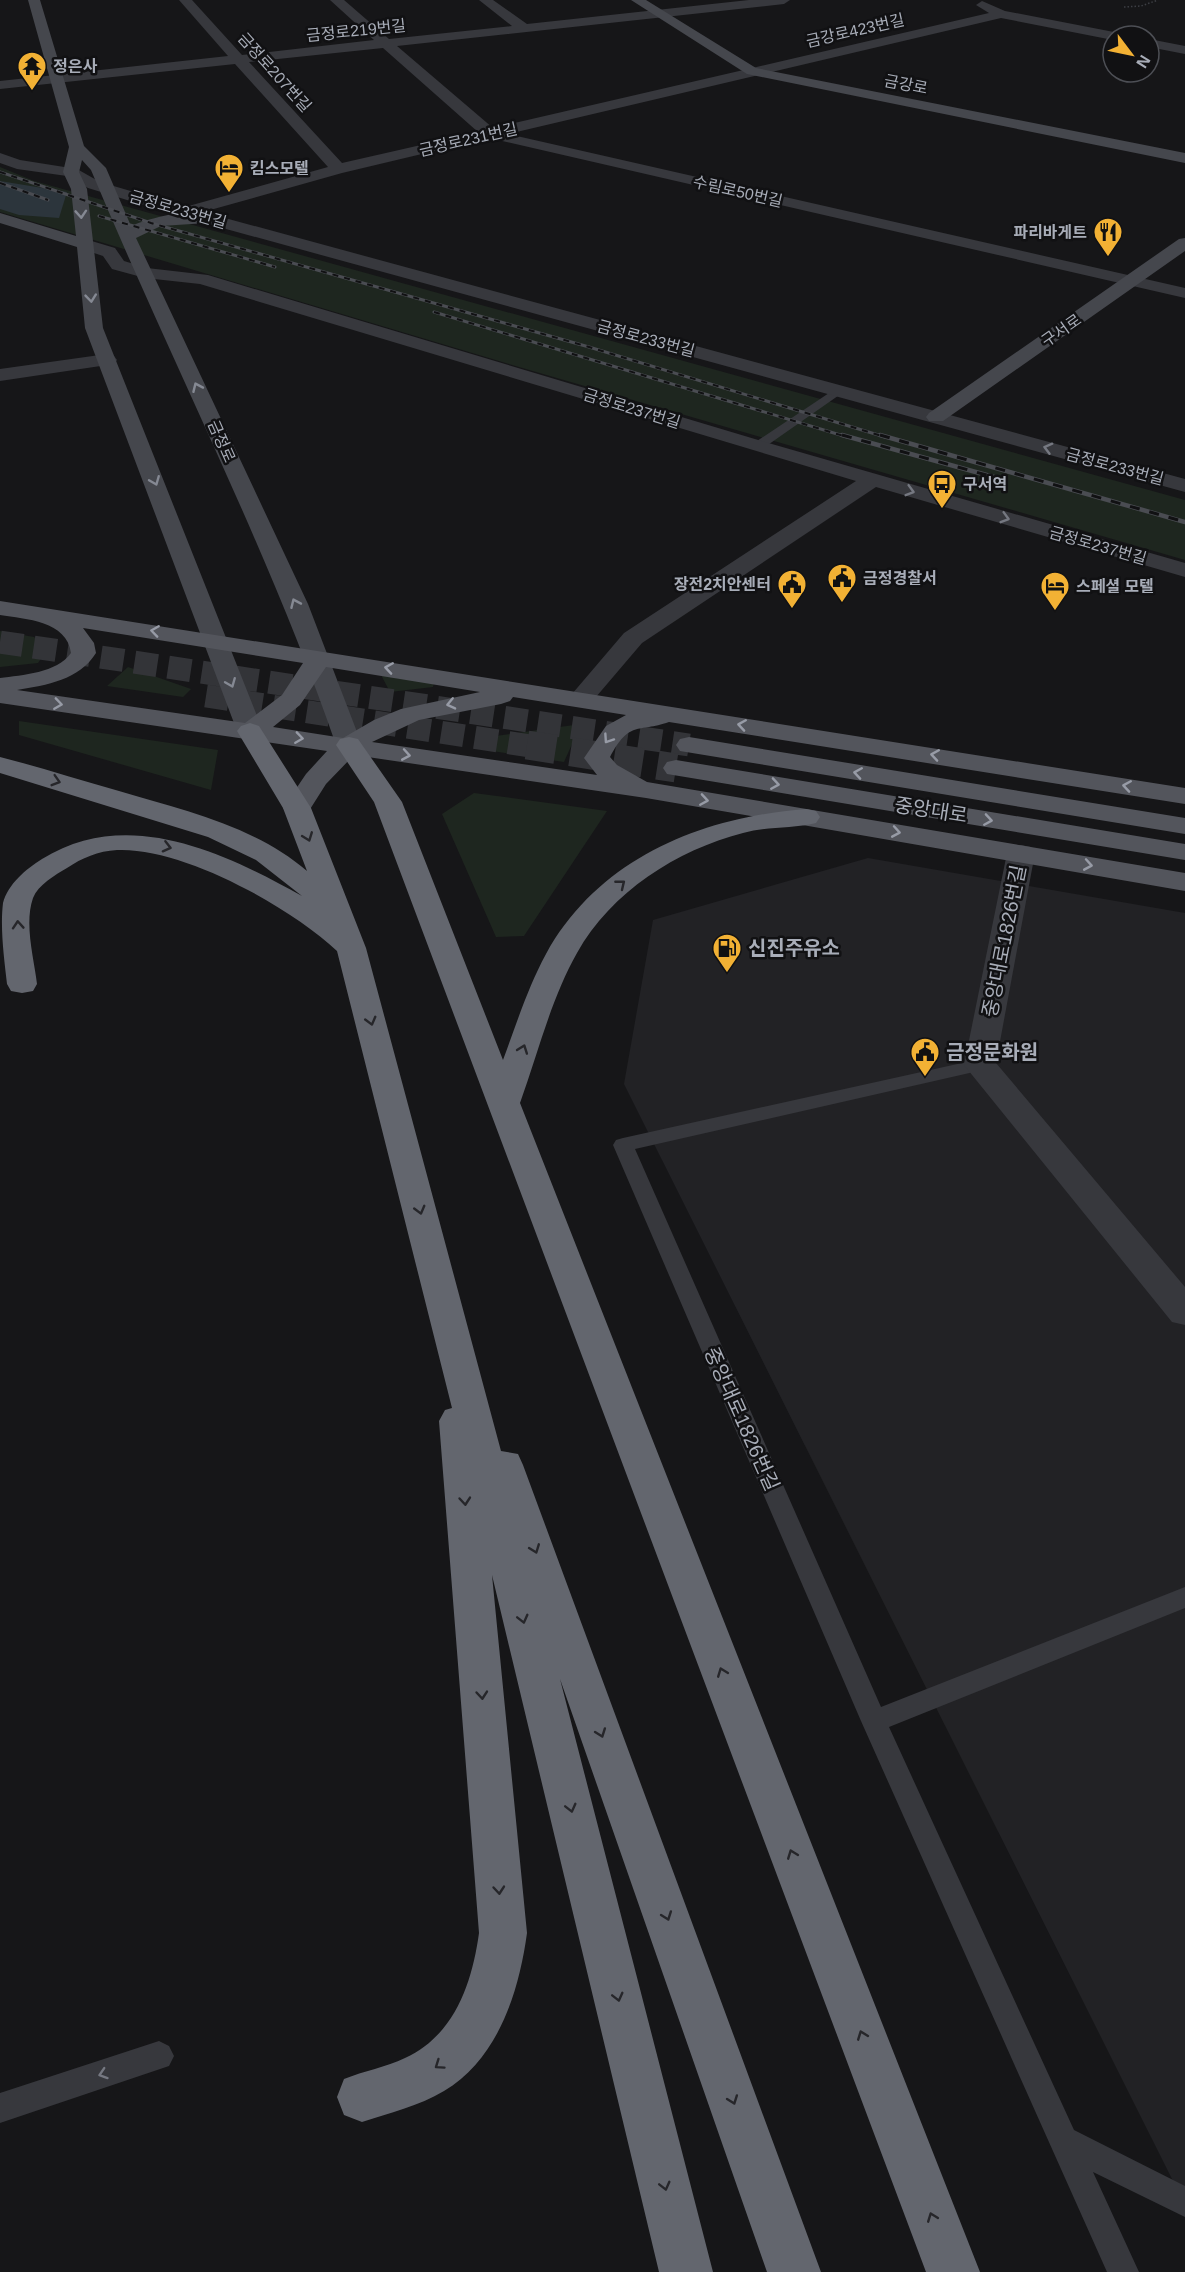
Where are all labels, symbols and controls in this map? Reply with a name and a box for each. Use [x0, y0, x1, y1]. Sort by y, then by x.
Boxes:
street label: 금강로423번길 [804, 11, 906, 50]
street label: 금정로219번길 [305, 17, 407, 44]
north arrow [1101, 24, 1161, 84]
street label: 금정로207번길 [235, 29, 315, 115]
temple icon: 정은사 [16, 50, 48, 92]
text: N [1133, 52, 1154, 71]
place label: 정은사 [53, 58, 97, 75]
street label: 금강로 [883, 72, 929, 97]
street label: 금정로231번길 [417, 120, 519, 159]
hotel icon: 킴스모텔 [213, 152, 245, 194]
place label: 킴스모텔 [250, 160, 309, 177]
street label: 수림로50번길 [691, 173, 784, 210]
street label: 금정로233번길 [127, 187, 228, 231]
one-way arrow [75, 210, 88, 219]
restaurant icon: 파리바게트 [1092, 216, 1124, 258]
place label: 파리바게트 [1013, 224, 1087, 241]
one-way arrow [84, 293, 97, 302]
street label: 구서로 [1038, 311, 1084, 350]
street label: 금정로233번길 [595, 317, 697, 360]
one-way arrow [192, 383, 204, 394]
street label: 금정로237번길 [581, 386, 682, 431]
street label: 금정로 [205, 418, 238, 465]
one-way arrow [1043, 443, 1054, 455]
street label: 금정로233번길 [1064, 445, 1166, 488]
bus stop icon: 구서역 [926, 468, 958, 510]
one-way arrow [148, 475, 160, 486]
place label: 구서역 [963, 476, 1007, 493]
one-way arrow [904, 484, 915, 496]
one-way arrow [999, 511, 1010, 523]
street label: 금정로237번길 [1047, 523, 1148, 567]
public building icon: 금정경찰서 [826, 562, 858, 604]
public building icon: 장전2치안센터 [776, 568, 808, 610]
place label: 금정경찰서 [863, 570, 937, 587]
hotel icon: 스페셜 모텔 [1039, 570, 1071, 612]
place label: 장전2치안센터 [674, 576, 771, 593]
place label: 스페셜 모텔 [1076, 578, 1154, 595]
one-way arrow [290, 599, 302, 610]
one-way arrow [151, 626, 160, 638]
one-way arrow [384, 663, 394, 675]
one-way arrow [224, 677, 236, 688]
one-way arrow [53, 697, 62, 709]
one-way arrow [446, 697, 456, 710]
one-way arrow [737, 720, 747, 732]
one-way arrow [295, 731, 304, 743]
one-way arrow [605, 733, 616, 744]
one-way arrow [401, 748, 411, 761]
one-way arrow [930, 750, 939, 762]
one-way arrow [853, 767, 863, 780]
one-way arrow [50, 774, 61, 786]
one-way arrow [771, 778, 780, 790]
one-way arrow [1123, 781, 1132, 793]
one-way arrow [699, 793, 708, 805]
street label: 중앙대로 [893, 793, 969, 827]
one-way arrow [984, 813, 993, 825]
one-way arrow [891, 825, 901, 838]
one-way arrow [301, 831, 313, 842]
one-way arrow [161, 839, 171, 852]
one-way arrow [1083, 858, 1093, 870]
street label: 중앙대로1826번길 [978, 863, 1030, 1019]
one-way arrow [614, 881, 625, 892]
one-way arrow [11, 921, 24, 930]
fuel station icon: 신진주유소 [711, 932, 743, 974]
place label: 신진주유소 [748, 937, 840, 959]
one-way arrow [363, 1016, 376, 1026]
public building icon: 금정문화원 [909, 1036, 941, 1078]
place label: 금정문화원 [946, 1041, 1038, 1063]
one-way arrow [516, 1044, 529, 1055]
one-way arrow [413, 1205, 426, 1215]
street label: 중앙대로1826번길 [700, 1344, 784, 1494]
one-way arrow [458, 1497, 471, 1506]
one-way arrow [528, 1543, 540, 1554]
one-way arrow [516, 1614, 529, 1624]
one-way arrow [716, 1667, 729, 1677]
one-way arrow [475, 1691, 488, 1700]
one-way arrow [594, 1727, 607, 1738]
one-way arrow [563, 1803, 576, 1813]
one-way arrow [787, 1849, 799, 1860]
one-way arrow [492, 1885, 505, 1894]
one-way arrow [660, 1910, 672, 1921]
one-way arrow [610, 1992, 623, 2002]
one-way arrow [857, 2031, 869, 2042]
one-way arrow [435, 2058, 446, 2069]
one-way arrow [98, 2067, 109, 2080]
one-way arrow [725, 2094, 738, 2105]
one-way arrow [657, 2181, 670, 2191]
one-way arrow [927, 2213, 939, 2224]

